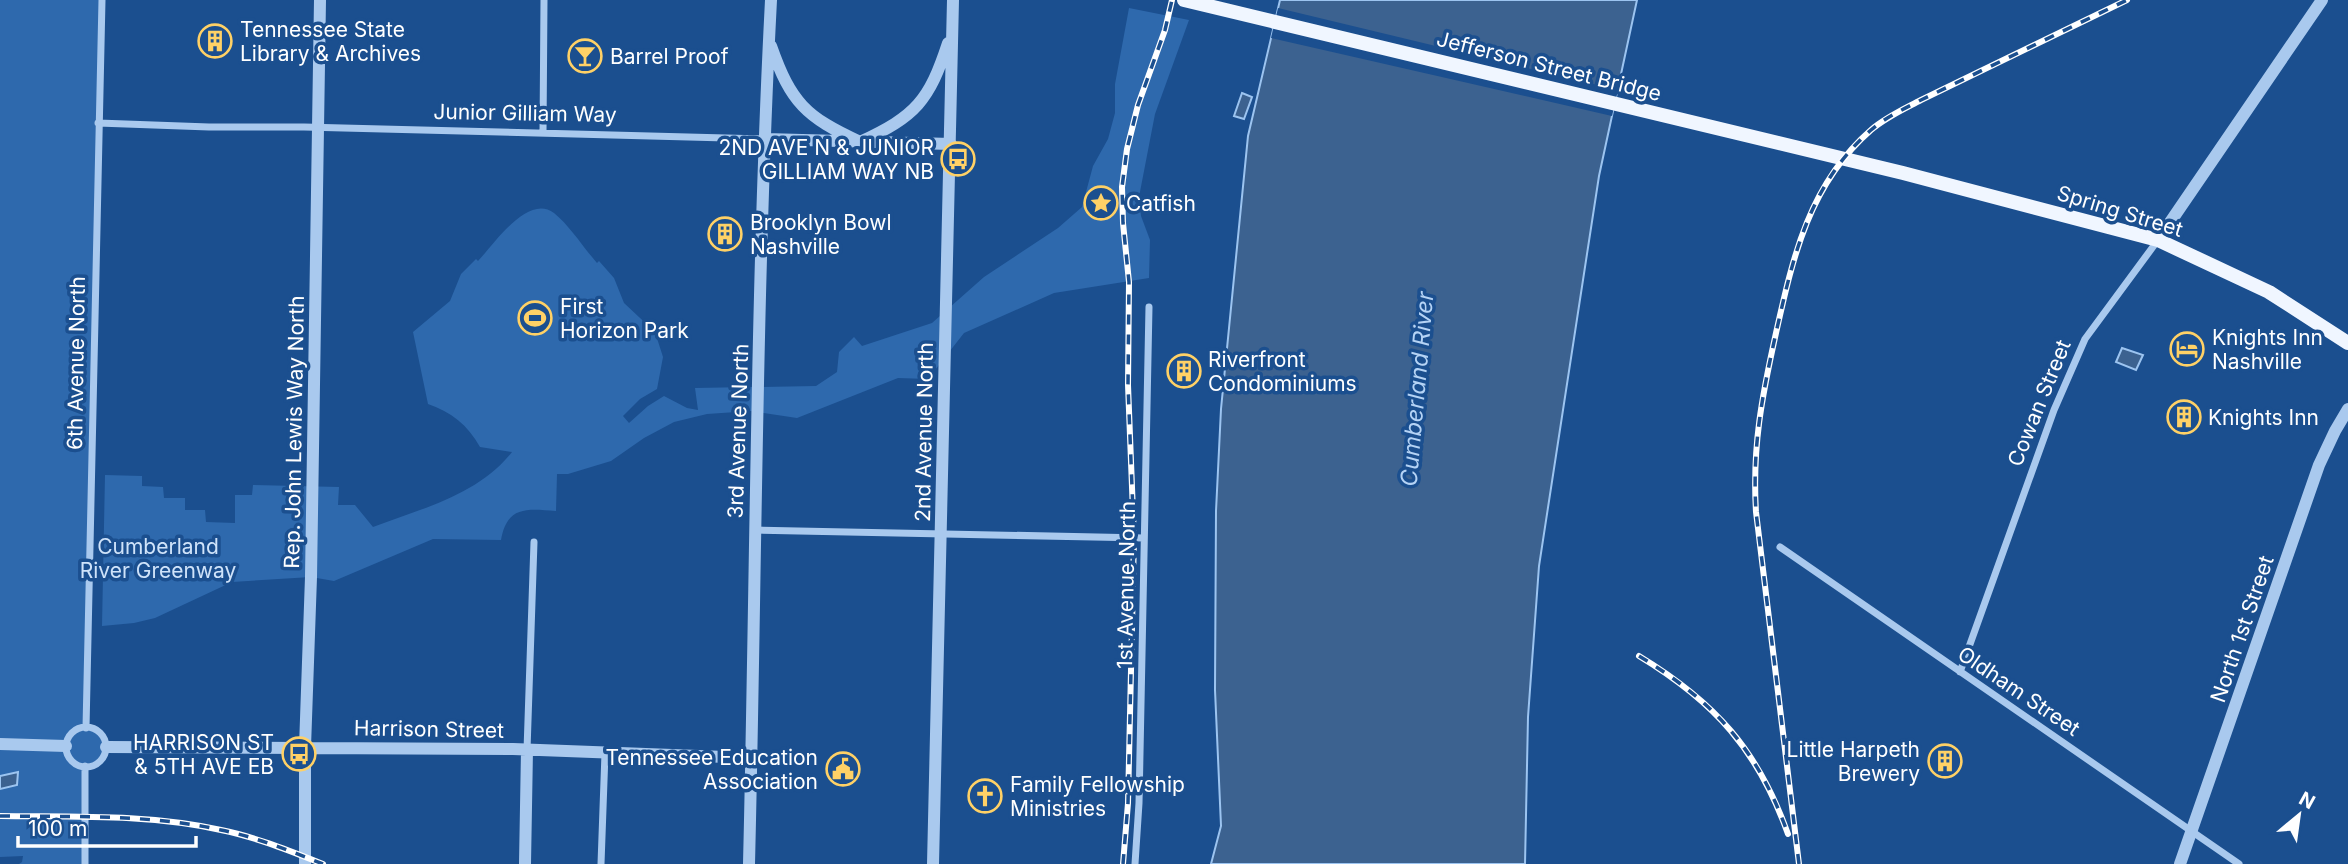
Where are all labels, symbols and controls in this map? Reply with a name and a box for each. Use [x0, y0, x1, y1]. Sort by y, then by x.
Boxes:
place label: Tennessee State Library & Archives [240, 17, 421, 66]
building icon: Tennessee State Library & Archives [196, 22, 234, 60]
street label: Jefferson Street Bridge [1434, 26, 1664, 106]
bar icon: Barrel Proof [566, 37, 604, 75]
place label: Barrel Proof [610, 44, 729, 69]
street label: Junior Gilliam Way [433, 99, 617, 127]
place label: 2ND AVE N & JUNIOR GILLIAM WAY NB [718, 135, 934, 184]
bus stop icon: 2ND AVE N & JUNIOR GILLIAM WAY NB [939, 140, 977, 178]
street label: Spring Street [2054, 180, 2186, 242]
place icon: Catfish [1082, 184, 1120, 222]
place label: Catfish [1126, 191, 1196, 216]
place label: Brooklyn Bowl Nashville [750, 210, 892, 259]
building icon: Brooklyn Bowl Nashville [706, 215, 744, 253]
street label: 6th Avenue North [62, 276, 90, 450]
water label: Cumberland River [1395, 289, 1440, 488]
place label: First Horizon Park [560, 294, 689, 343]
street label: Rep. John Lewis Way North [279, 295, 309, 569]
sports icon: First Horizon Park [516, 299, 554, 337]
place label: Knights Inn Nashville [2212, 325, 2323, 374]
hotel icon: Knights Inn Nashville [2168, 330, 2206, 368]
street label: Cowan Street [2002, 336, 2076, 470]
street label: 2nd Avenue North [910, 342, 938, 522]
street label: 3rd Avenue North [722, 343, 754, 519]
place label: Riverfront Condominiums [1208, 347, 1357, 396]
building icon: Riverfront Condominiums [1165, 352, 1203, 390]
building icon: Knights Inn [2165, 398, 2203, 436]
place label: Knights Inn [2208, 405, 2319, 430]
street label: 1st Avenue North [1112, 501, 1140, 669]
park label: Cumberland River Greenway [80, 534, 237, 583]
street label: North 1st Street [2205, 552, 2279, 706]
street label: Oldham Street [1953, 641, 2085, 741]
street label: Harrison Street [354, 715, 504, 743]
place label: HARRISON ST & 5TH AVE EB [133, 730, 274, 779]
bus stop icon: HARRISON ST & 5TH AVE EB [280, 735, 318, 773]
place label: Little Harpeth Brewery [1787, 737, 1920, 786]
building icon: Little Harpeth Brewery [1926, 742, 1964, 780]
place label: Tennessee Education Association [605, 745, 818, 794]
public building icon: Tennessee Education Association [824, 750, 862, 788]
place label: Family Fellowship Ministries [1010, 772, 1185, 821]
church icon: Family Fellowship Ministries [966, 777, 1004, 815]
north arrow [2264, 780, 2334, 850]
text: N [2295, 787, 2319, 814]
scale bar [18, 804, 196, 848]
text: 100 m [28, 816, 87, 841]

